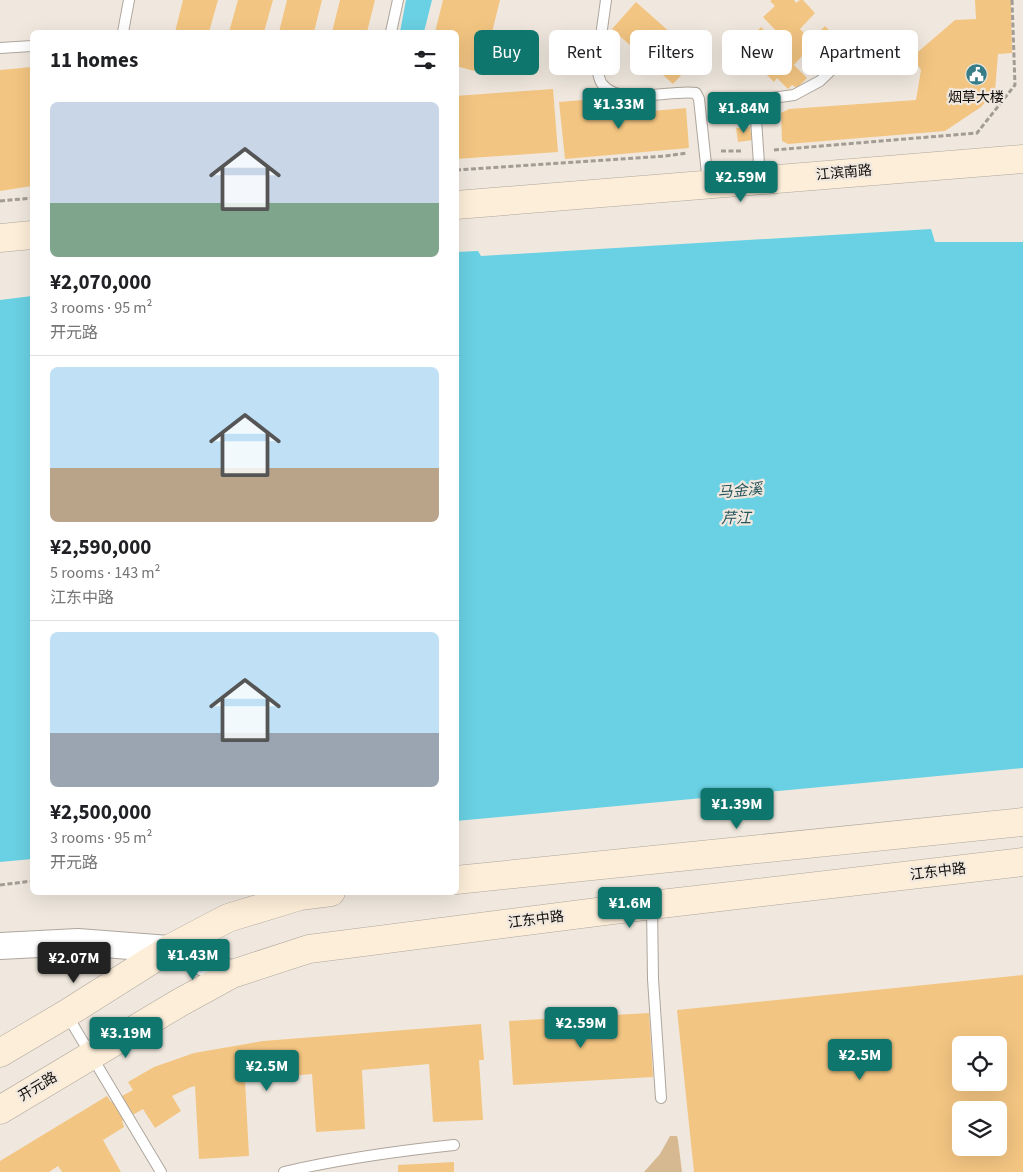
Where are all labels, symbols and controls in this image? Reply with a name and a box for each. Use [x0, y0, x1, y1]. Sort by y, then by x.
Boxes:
chip: Buy [474, 30, 539, 75]
chip: Rent [549, 30, 620, 75]
chip: Filters [630, 30, 712, 75]
chip: New [722, 30, 792, 75]
chip: Apartment [802, 30, 918, 75]
text: 11 homes [50, 45, 138, 75]
icon: filters [411, 46, 439, 74]
public building icon: 烟草大楼 [964, 63, 988, 87]
pin: ¥1.33M [578, 88, 660, 130]
place label: 烟草大楼 [948, 88, 1004, 108]
pin: ¥1.84M [703, 92, 785, 134]
text: ¥1.33M [594, 93, 644, 115]
text: ¥1.84M [719, 97, 769, 119]
icon: home [200, 134, 290, 224]
pin: ¥2.59M [700, 160, 782, 203]
street label: 江滨南路 [815, 161, 873, 185]
text: ¥2.59M [716, 166, 766, 188]
text: ¥2,070,000 [50, 267, 151, 297]
text: 3 rooms · 95 m² [50, 297, 152, 319]
text: 开元路 [50, 322, 98, 344]
icon: home [200, 400, 290, 490]
water label: 马金溪 [717, 478, 765, 503]
water label: 芹江 [721, 508, 753, 529]
text: ¥2,590,000 [50, 532, 151, 562]
text: 5 rooms · 143 m² [50, 562, 160, 584]
text: 江东中路 [50, 587, 114, 609]
icon: home [200, 665, 290, 755]
pin: ¥1.39M [696, 788, 778, 830]
text: ¥1.39M [712, 793, 762, 815]
text: ¥2,500,000 [50, 797, 151, 827]
text: 3 rooms · 95 m² [50, 827, 152, 849]
text: 开元路 [50, 852, 98, 874]
street label: 江东中路 [909, 859, 967, 885]
pin: ¥1.6M [595, 886, 665, 929]
text: ¥1.6M [609, 892, 651, 914]
street label: 江东中路 [507, 907, 565, 933]
pin: ¥1.43M [152, 938, 234, 981]
pin: ¥2.07M [33, 942, 115, 984]
text: ¥1.43M [168, 944, 218, 966]
text: ¥2.07M [49, 947, 99, 969]
pin: ¥2.59M [540, 1006, 622, 1049]
text: ¥2.59M [556, 1012, 606, 1034]
pin: ¥3.19M [85, 1016, 167, 1059]
text: ¥3.19M [101, 1022, 151, 1044]
map controls [952, 1036, 1007, 1156]
button: locate [952, 1036, 1007, 1091]
pin: ¥2.5M [825, 1038, 895, 1081]
text: ¥2.5M [839, 1044, 881, 1066]
pin: ¥2.5M [232, 1050, 302, 1092]
text: ¥2.5M [246, 1055, 288, 1077]
street label: 开元路 [15, 1068, 61, 1106]
button: layers [952, 1101, 1007, 1156]

